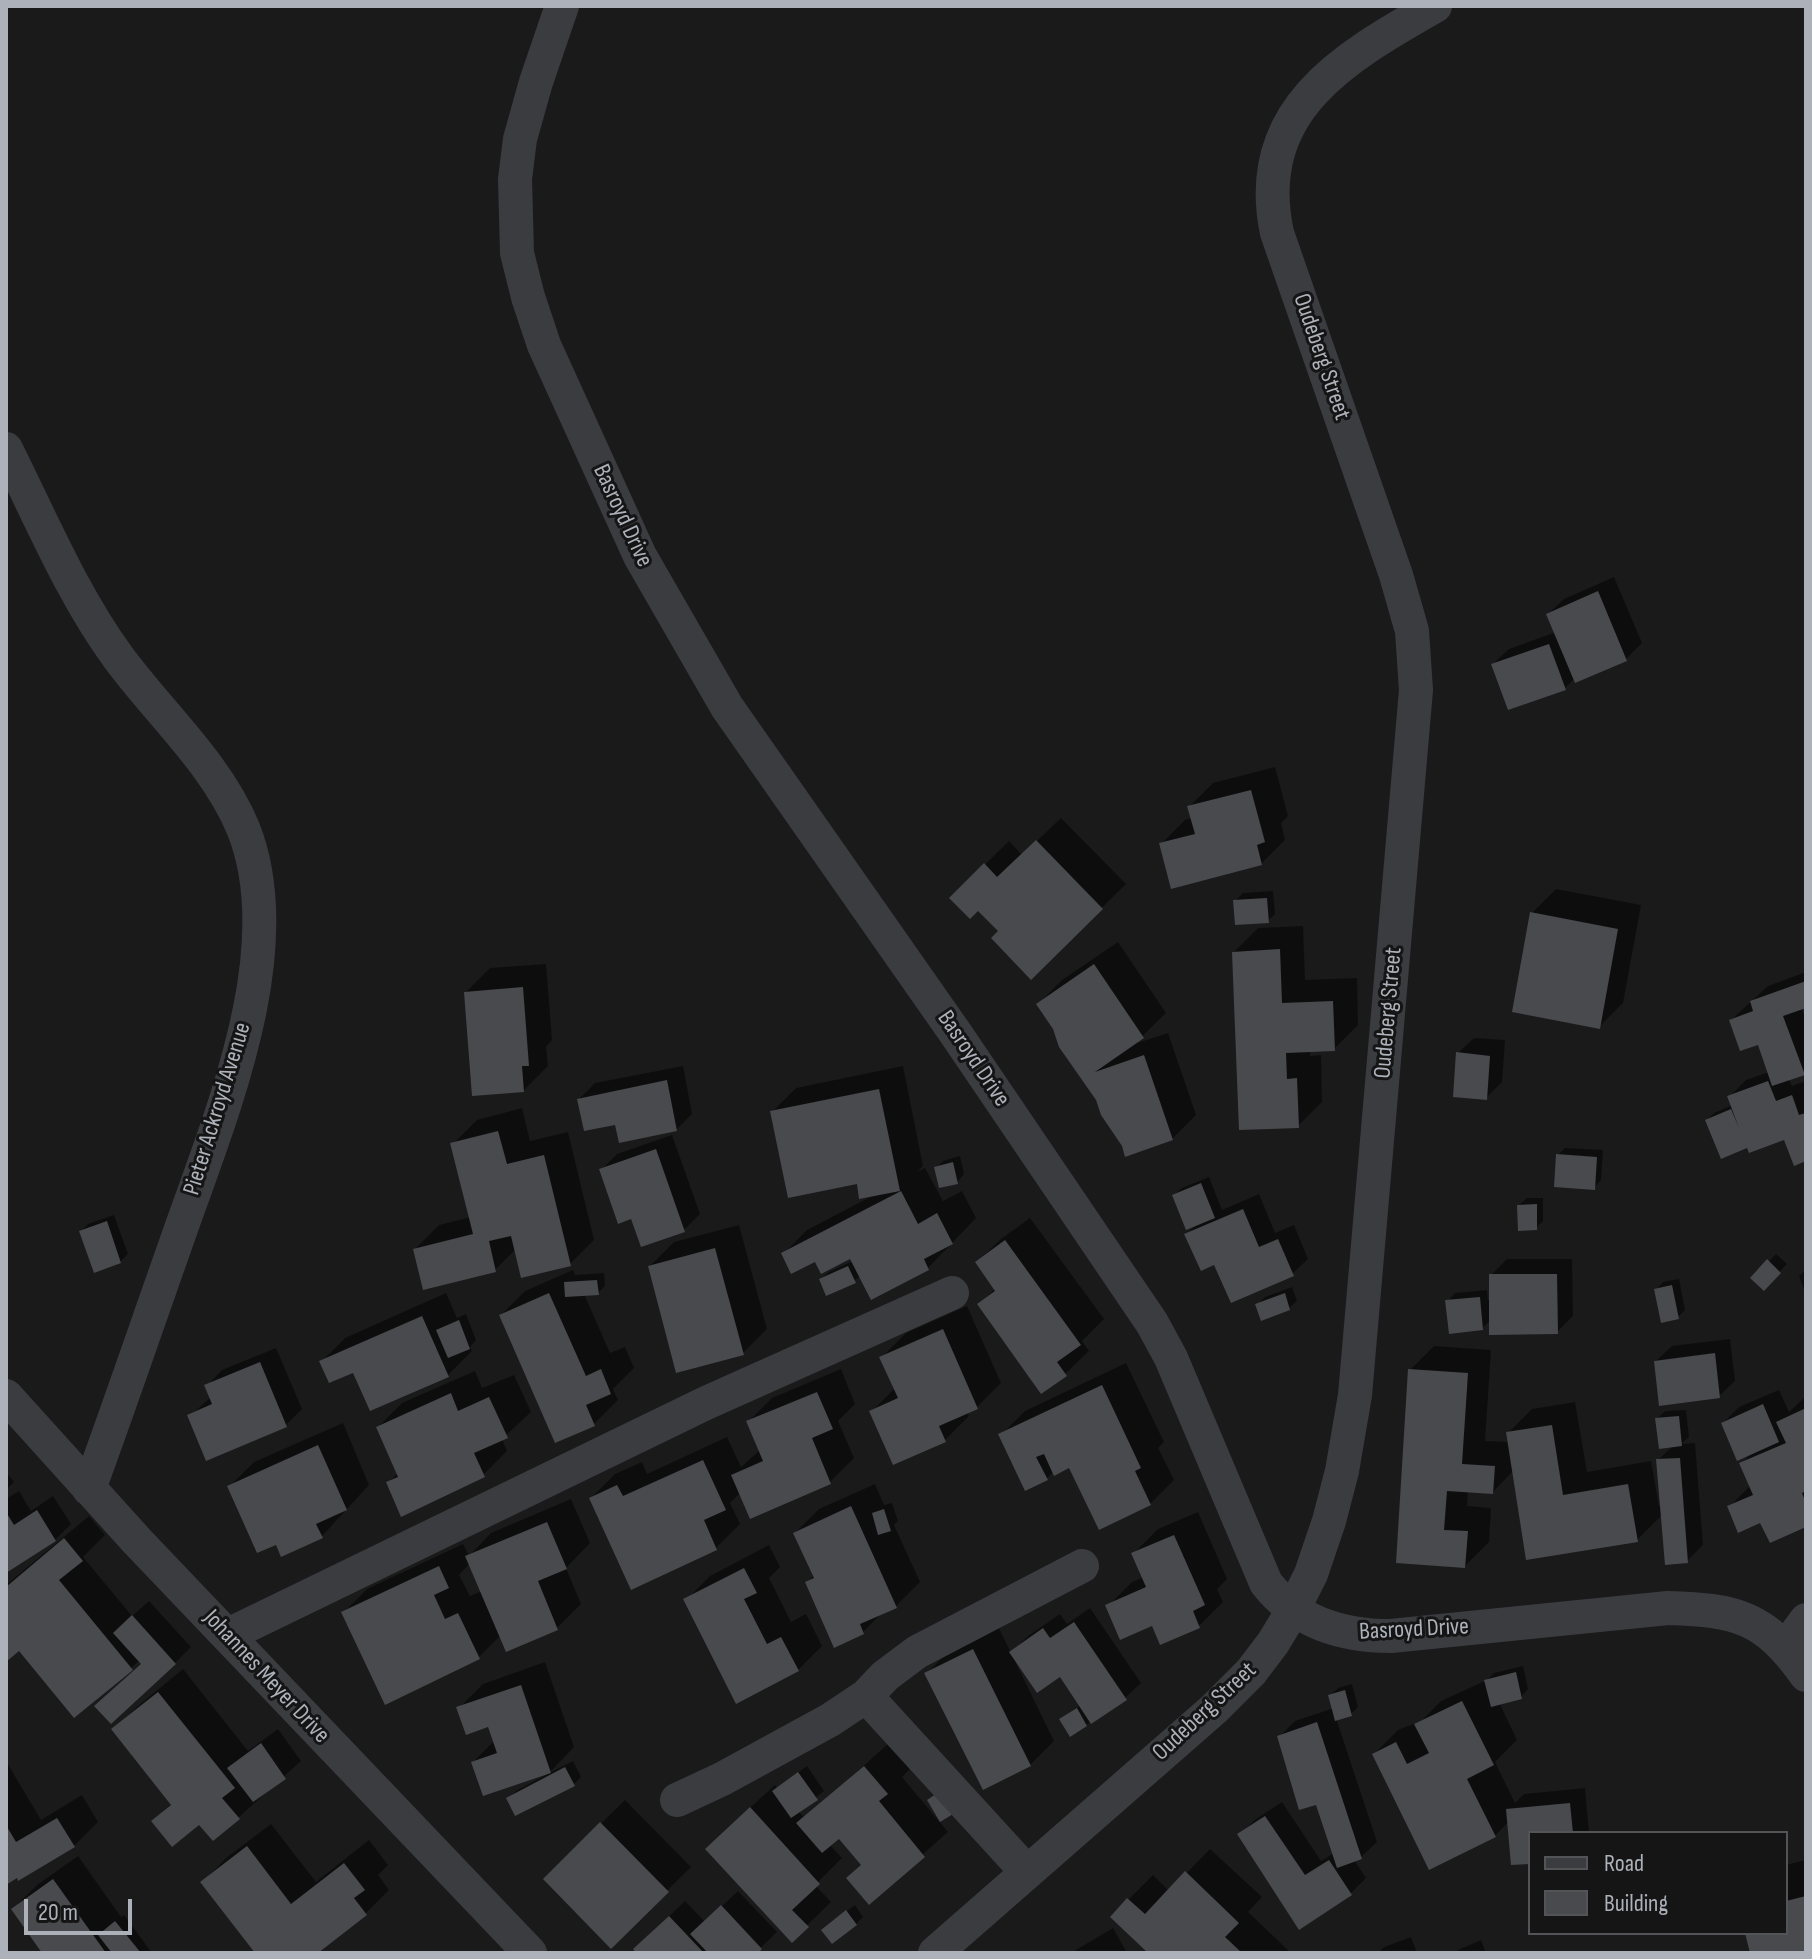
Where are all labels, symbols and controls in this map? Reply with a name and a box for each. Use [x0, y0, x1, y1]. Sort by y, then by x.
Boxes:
street label: Oudeberg Street [1286, 290, 1356, 424]
street label: Basroyd Drive [586, 460, 658, 572]
street label: Oudeberg Street [1369, 946, 1409, 1080]
street label: Basroyd Drive [930, 1005, 1016, 1113]
street label: Pieter Ackroyd Avenue [178, 1019, 258, 1199]
street label: Johannes Meyer Drive [197, 1604, 335, 1750]
street label: Basroyd Drive [1358, 1613, 1470, 1647]
street label: Oudeberg Street [1147, 1657, 1263, 1767]
legend [1528, 1831, 1788, 1935]
text: Road [1604, 1849, 1644, 1878]
scale bar [28, 1883, 136, 1933]
text: Building [1604, 1889, 1668, 1918]
text: 20 m [38, 1898, 78, 1927]

